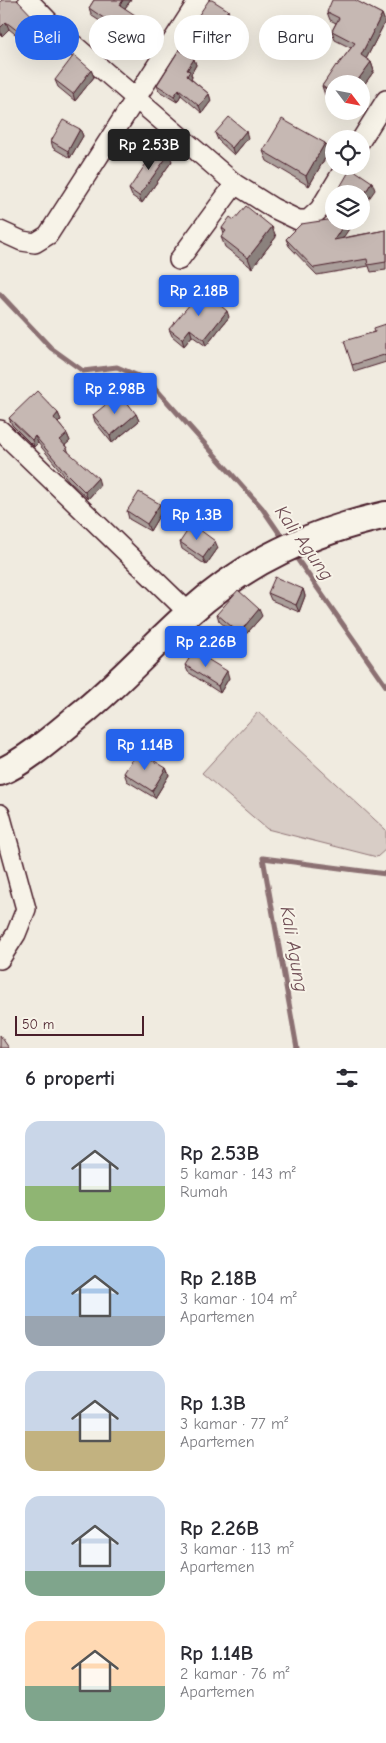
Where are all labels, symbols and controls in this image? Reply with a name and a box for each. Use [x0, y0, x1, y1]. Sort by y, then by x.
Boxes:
chip: Beli [15, 15, 79, 60]
chip: Sewa [89, 15, 164, 60]
chip: Filter [174, 15, 249, 60]
chip: Baru [259, 15, 332, 60]
north arrow [325, 75, 370, 120]
map controls [325, 75, 370, 230]
pin: Rp 2.53B [97, 128, 201, 171]
button: locate [325, 130, 370, 175]
text: Rp 2.53B [119, 136, 179, 154]
button: layers [325, 185, 370, 230]
pin: Rp 2.18B [147, 274, 251, 317]
text: Rp 2.18B [170, 282, 228, 300]
pin: Rp 2.98B [63, 372, 167, 415]
text: Rp 2.98B [85, 380, 145, 398]
pin: Rp 1.3B [151, 498, 243, 541]
water label: Kali Agung [270, 501, 338, 585]
text: Rp 1.3B [172, 506, 222, 524]
pin: Rp 2.26B [154, 626, 258, 668]
text: Rp 2.26B [176, 633, 236, 651]
pin: Rp 1.14B [93, 728, 197, 771]
text: Rp 1.14B [117, 736, 173, 754]
water label: Kali Agung [276, 904, 312, 994]
scale bar [15, 1013, 144, 1036]
text: 50 m [22, 1016, 54, 1033]
icon: filters [333, 1064, 361, 1092]
text: 6 properti [25, 1066, 115, 1090]
icon: home [65, 1141, 125, 1201]
text: Rp 2.53B [180, 1141, 259, 1165]
text: 5 kamar · 143 m² [180, 1165, 296, 1183]
text: Rumah [180, 1183, 228, 1201]
icon: home [65, 1266, 125, 1326]
text: Rp 2.18B [180, 1266, 257, 1290]
text: 3 kamar · 104 m² [180, 1290, 297, 1308]
text: Apartemen [180, 1308, 255, 1326]
icon: home [65, 1391, 125, 1451]
text: Rp 1.3B [180, 1391, 246, 1415]
text: 3 kamar · 77 m² [180, 1415, 288, 1433]
text: Apartemen [180, 1433, 255, 1451]
icon: home [65, 1516, 125, 1576]
text: Rp 2.26B [180, 1516, 259, 1540]
text: 3 kamar · 113 m² [180, 1540, 294, 1558]
text: Apartemen [180, 1558, 255, 1576]
icon: home [65, 1641, 125, 1701]
text: Rp 1.14B [180, 1641, 253, 1665]
text: 2 kamar · 76 m² [180, 1665, 289, 1683]
text: Apartemen [180, 1683, 255, 1701]

